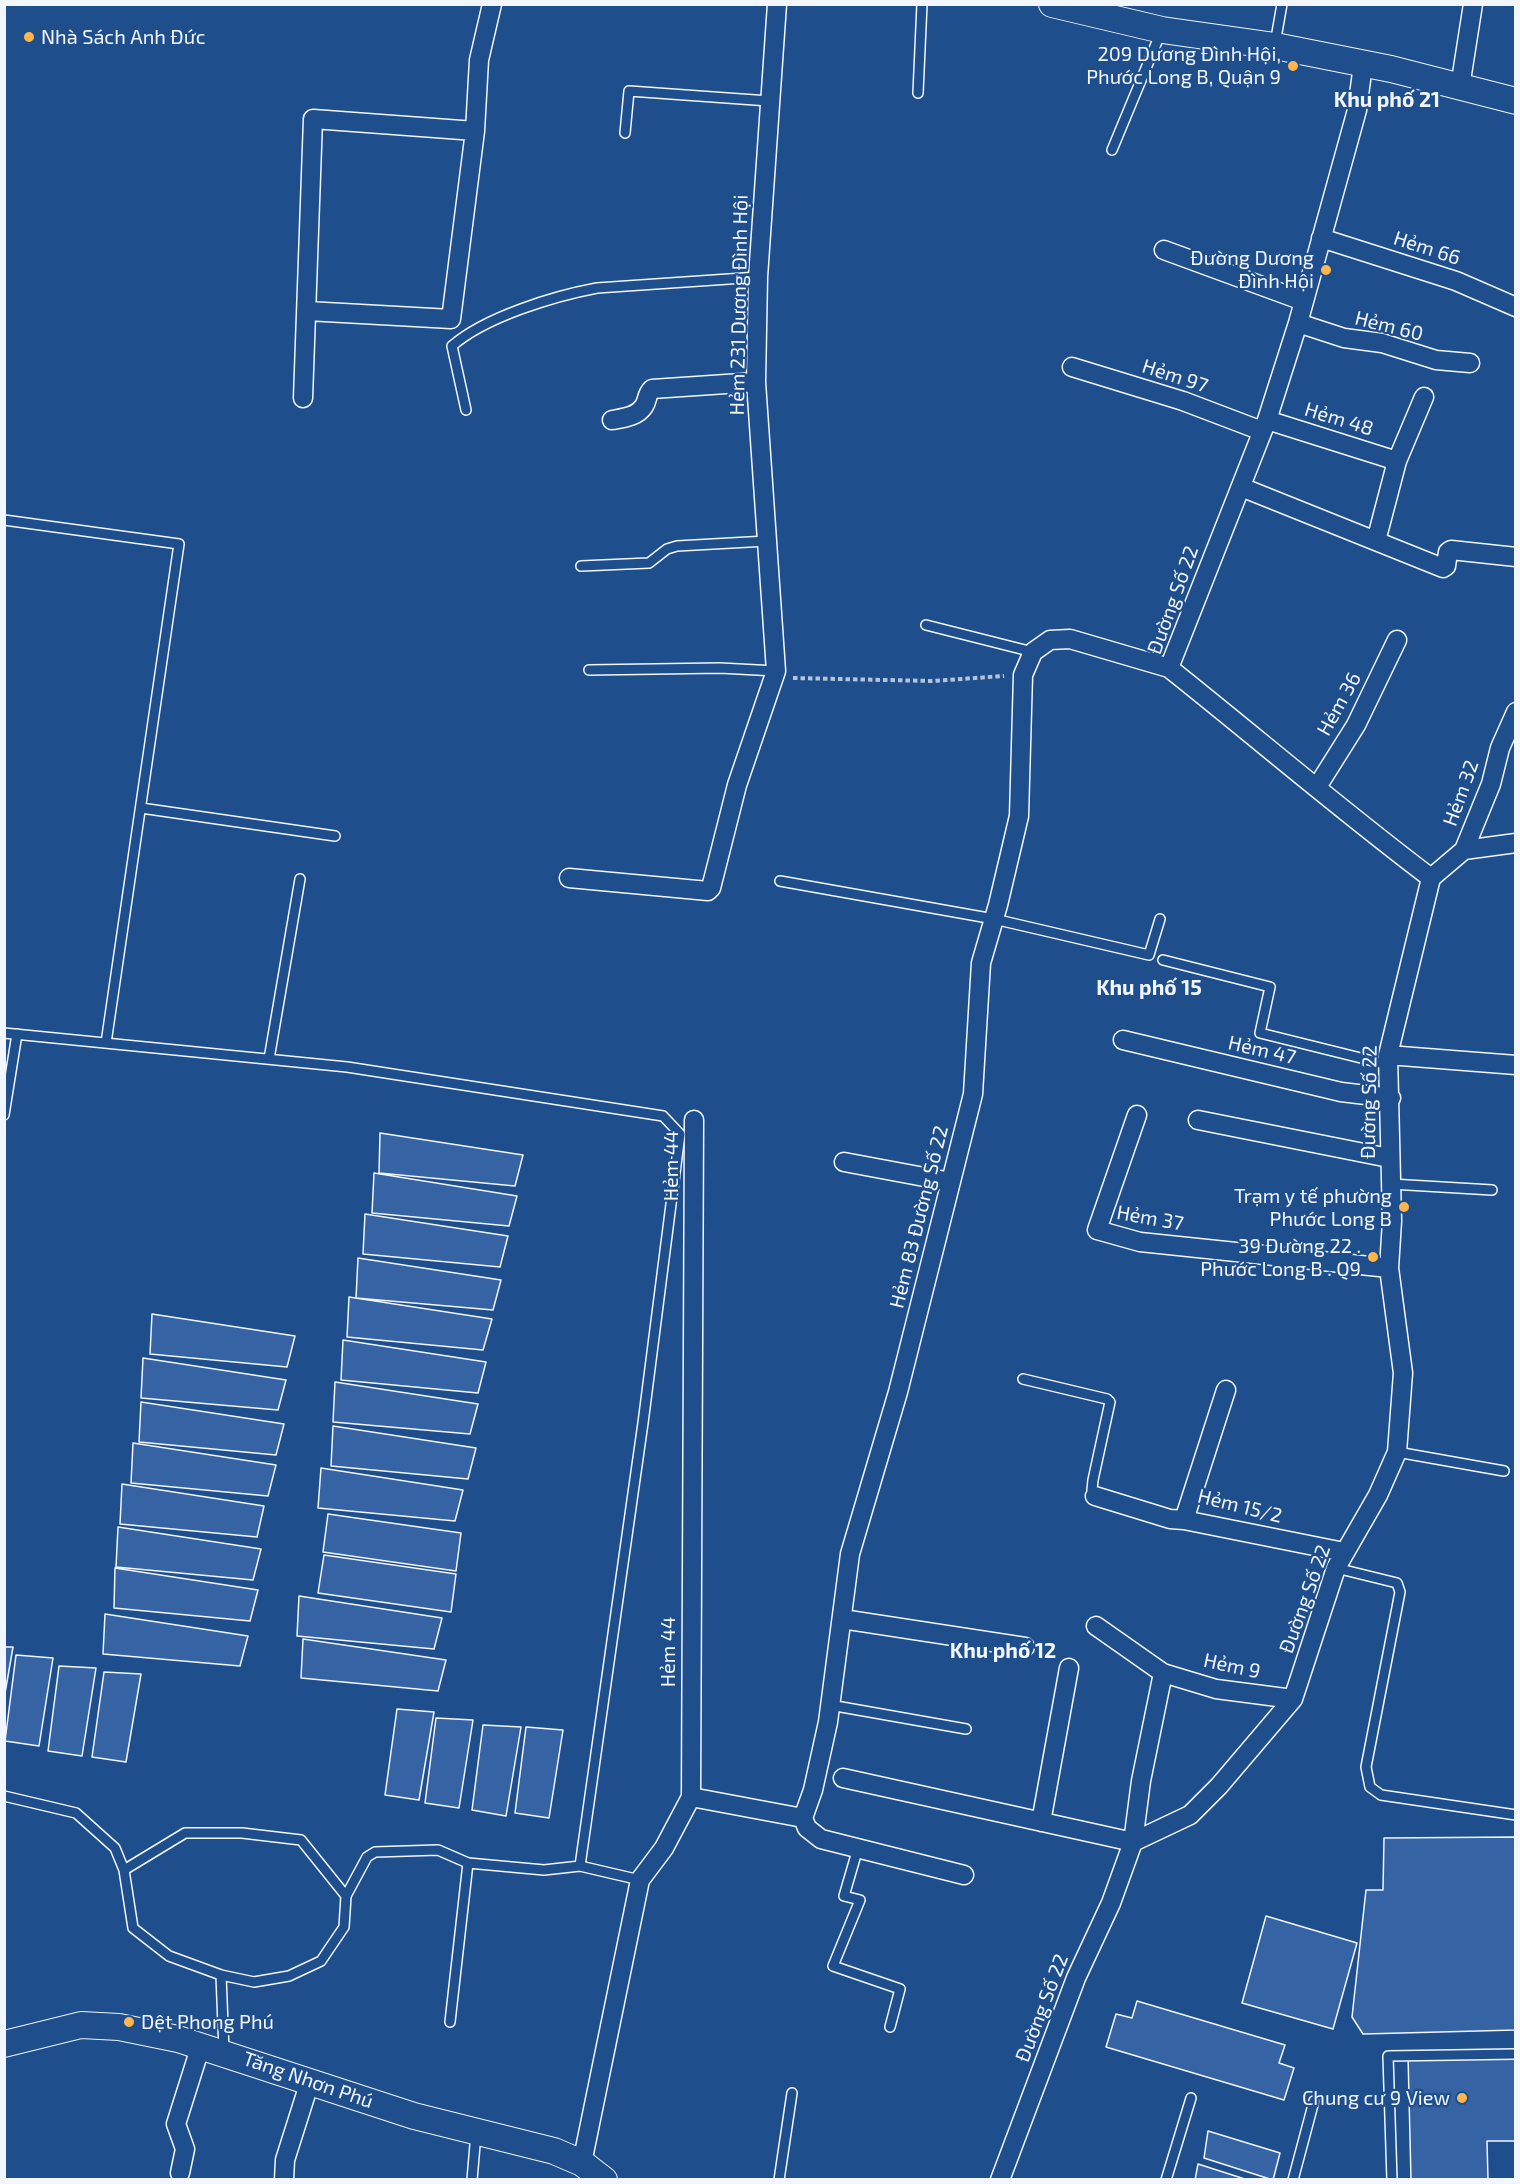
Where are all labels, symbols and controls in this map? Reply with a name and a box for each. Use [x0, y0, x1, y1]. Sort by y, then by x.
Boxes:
place label: Nhà Sách Anh Đức [41, 25, 205, 49]
marker: Nhà Sách Anh Đức [22, 30, 36, 44]
place label: 209 Dương Đình Hội, Phước Long B, Quận 9 [1086, 42, 1281, 89]
marker: 209 Dương Đình Hội, Phước Long B, Quận 9 [1286, 59, 1300, 73]
district label: Khu phố 21 [1334, 87, 1440, 113]
street label: Hẻm 231 Dương Đình Hội [725, 194, 753, 416]
street label: Hẻm 66 [1390, 226, 1464, 270]
place label: Đường Dương Đình Hội [1190, 246, 1314, 293]
marker: Đường Dương Đình Hội [1319, 263, 1333, 277]
street label: Hẻm 60 [1352, 306, 1426, 346]
street label: Hẻm 97 [1139, 354, 1211, 398]
street label: Hẻm 48 [1302, 397, 1376, 441]
street label: Đường Số 22 [1142, 542, 1204, 658]
street label: Hẻm 36 [1312, 668, 1366, 740]
street label: Hẻm 32 [1438, 757, 1484, 829]
district label: Khu phố 15 [1096, 975, 1202, 1001]
street label: Hẻm 47 [1226, 1031, 1298, 1069]
street label: Đường Số 22 [1356, 1045, 1382, 1159]
street label: Hẻm 83 Đường Số 22 [885, 1123, 953, 1311]
street label: Hẻm 44 [659, 1131, 683, 1201]
place label: Trạm y tế phường Phước Long B [1234, 1184, 1392, 1231]
street label: Hẻm 37 [1115, 1200, 1185, 1236]
marker: Trạm y tế phường Phước Long B [1397, 1200, 1411, 1214]
place label: 39 Đường 22 . Phước Long B . Q9 [1200, 1234, 1361, 1281]
marker: 39 Đường 22 . Phước Long B . Q9 [1366, 1250, 1380, 1264]
street label: Hẻm 15/2 [1195, 1484, 1285, 1528]
street label: Đường Số 22 [1274, 1541, 1336, 1657]
street label: Hẻm 44 [656, 1617, 680, 1687]
district label: Khu phố 12 [950, 1638, 1056, 1664]
street label: Hẻm 9 [1201, 1648, 1263, 1684]
street label: Đường Số 22 [1010, 1951, 1074, 2065]
place label: Dệt Phong Phú [141, 2010, 274, 2034]
marker: Dệt Phong Phú [122, 2015, 136, 2029]
street label: Tăng Nhơn Phú [240, 2046, 376, 2114]
place label: Chung cư 9 View [1302, 2086, 1450, 2110]
marker: Chung cư 9 View [1455, 2091, 1469, 2105]

